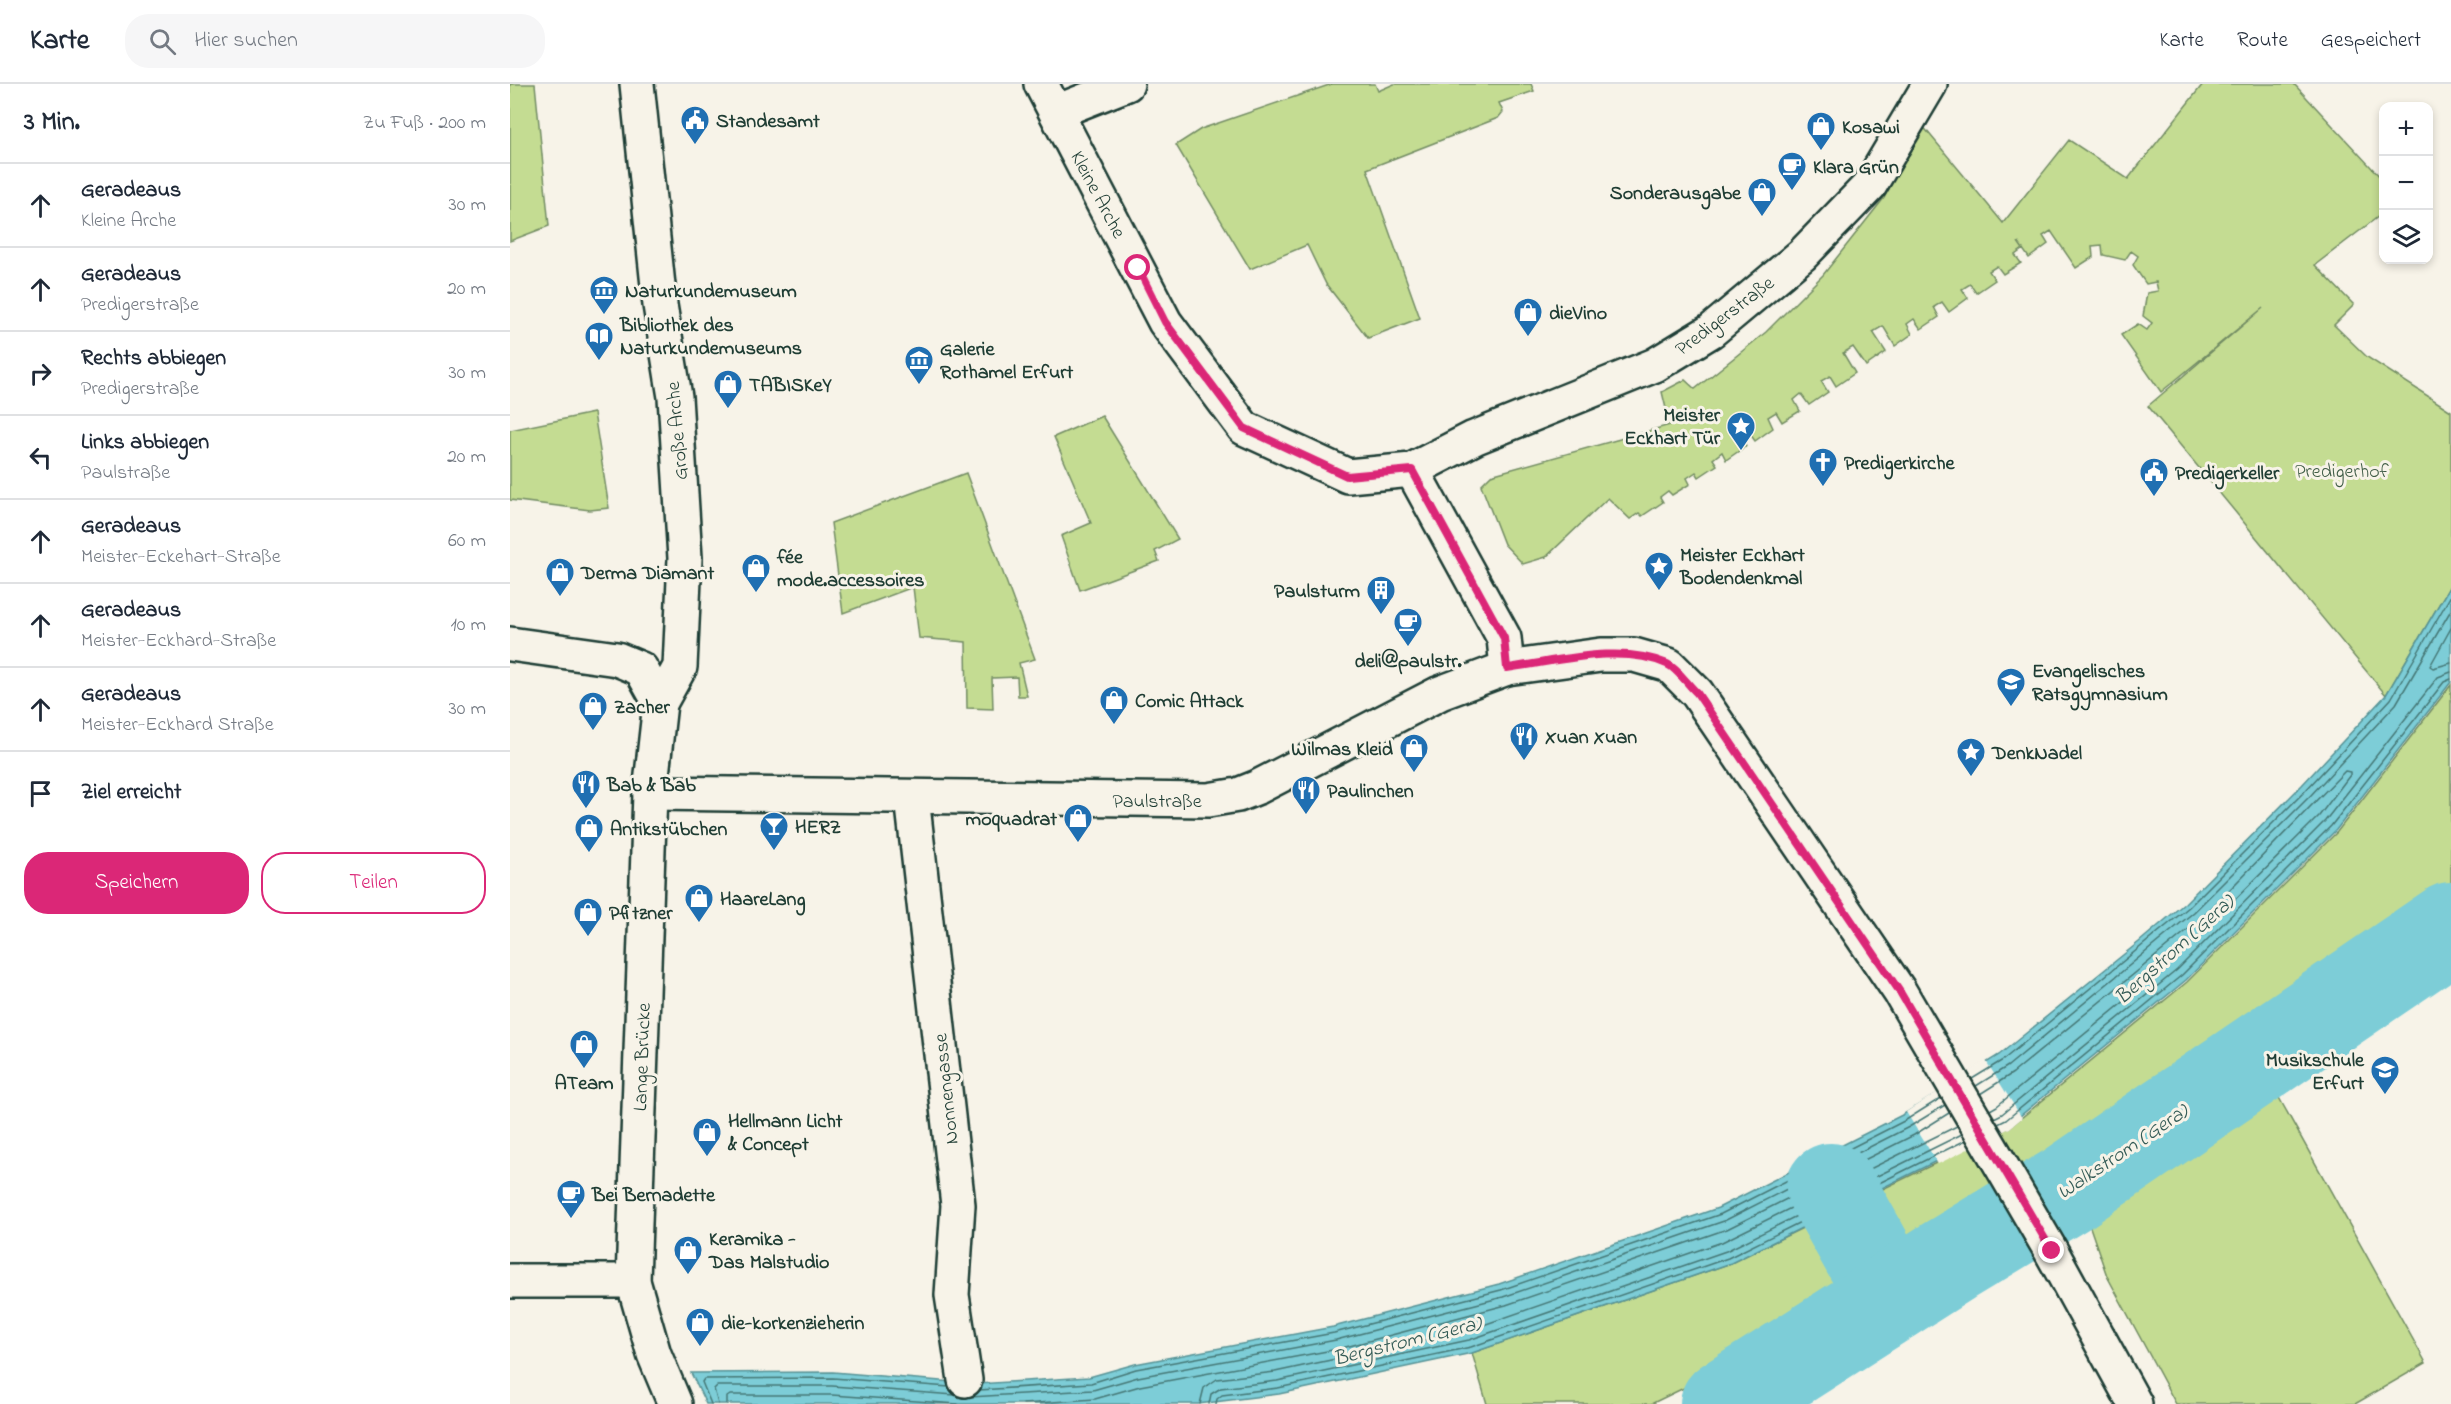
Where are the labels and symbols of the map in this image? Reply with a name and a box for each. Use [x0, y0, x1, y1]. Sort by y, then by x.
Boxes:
public building icon: Standesamt [679, 104, 711, 146]
place label: Standesamt [716, 108, 820, 137]
shop icon: Kosawi [1805, 110, 1837, 152]
place label: Kosawi [1842, 114, 1900, 143]
street label: Kleine Arche [1062, 146, 1132, 244]
cafe icon: Klara Grün [1776, 150, 1808, 192]
place label: Klara Grün [1813, 154, 1899, 183]
shop icon: Sonderausgabe [1746, 176, 1778, 218]
place label: Sonderausgabe [1610, 180, 1742, 210]
route start [1124, 254, 1150, 280]
street label: Predigerstraße [1670, 270, 1782, 365]
museum icon: Naturkundemuseum [588, 274, 620, 316]
place label: Naturkundemuseum [625, 278, 797, 307]
shop icon: dieVino [1512, 296, 1544, 338]
place label: dieVino [1549, 300, 1607, 329]
place label: Bibliothek des Naturkundemuseums [619, 312, 802, 364]
library icon: Bibliothek des Naturkundemuseums [583, 320, 615, 362]
place label: Galerie Rothamel Erfurt [940, 336, 1073, 388]
museum icon: Galerie Rothamel Erfurt [903, 344, 935, 386]
shop icon: TABISKeY [712, 368, 744, 410]
place label: TABISKeY [749, 372, 832, 401]
street label: Große Arche [660, 380, 697, 481]
place label: Meister Eckhart Tür [1624, 402, 1721, 454]
place icon: Meister Eckhart Tür [1725, 410, 1757, 452]
church icon: Predigerkirche [1807, 446, 1839, 488]
place label: Predigerkirche [1844, 450, 1955, 480]
public building icon: Predigerkeller [2138, 456, 2170, 498]
park label: Predigerhof [2295, 458, 2390, 488]
place label: Predigerkeller [2175, 460, 2280, 490]
place label: Meister Eckhart Bodendenkmal [1679, 542, 1805, 594]
place label: fée mode.accessoires [776, 544, 924, 596]
place icon: Meister Eckhart Bodendenkmal [1643, 550, 1675, 592]
shop icon: fée mode.accessoires [740, 552, 772, 594]
shop icon: Derma Diamant [544, 556, 576, 598]
place label: Derma Diamant [580, 560, 714, 589]
building icon: Paulsturm [1365, 574, 1397, 616]
place label: Paulsturm [1274, 578, 1360, 607]
cafe icon: deli@paulstr. [1392, 606, 1424, 648]
place label: deli@paulstr. [1354, 648, 1462, 677]
place label: Evangelisches Ratsgymnasium [2032, 658, 2168, 711]
school or university icon: Evangelisches Ratsgymnasium [1995, 666, 2027, 708]
shop icon: Comic Attack [1098, 684, 1130, 726]
place label: Comic Attack [1135, 688, 1245, 717]
shop icon: Zacher [577, 690, 609, 732]
place label: Zacher [614, 694, 670, 723]
restaurant icon: Xuan Xuan [1508, 720, 1540, 762]
place label: Xuan Xuan [1545, 724, 1637, 753]
shop icon: Wilmas Kleid [1398, 732, 1430, 774]
place label: Wilmas Kleid [1291, 736, 1394, 765]
place icon: DenkNadel [1955, 736, 1987, 778]
place label: DenkNadel [1991, 740, 2082, 769]
restaurant icon: Bab & Bab [570, 768, 602, 810]
place label: Bab & Bab [606, 772, 696, 801]
restaurant icon: Paulinchen [1290, 774, 1322, 816]
place label: Paulinchen [1327, 778, 1414, 807]
street label: Paulstraße [1112, 788, 1202, 817]
shop icon: moquadrat [1062, 802, 1094, 844]
place label: moquadrat [966, 806, 1057, 835]
bar icon: HERZ [758, 810, 790, 852]
shop icon: Antikstübchen [573, 812, 605, 854]
place label: HERZ [795, 814, 841, 843]
place label: Antikstübchen [610, 816, 727, 845]
shop icon: HaareLang [683, 882, 715, 924]
place label: HaareLang [720, 886, 805, 916]
water label: Bergstrom (Gera) [2109, 887, 2244, 1013]
shop icon: Pfitzner [572, 896, 604, 938]
place label: Pfitzner [609, 900, 673, 929]
street label: Lange Brücke [627, 1002, 661, 1112]
shop icon: ATeam [568, 1028, 600, 1070]
street label: Nonnengasse [927, 1032, 969, 1146]
place label: Musikschule Erfurt [2266, 1047, 2365, 1099]
school or university icon: Musikschule Erfurt [2369, 1054, 2401, 1096]
place label: ATeam [554, 1070, 614, 1099]
water label: Walkstrom (Gera) [2052, 1097, 2196, 1208]
place label: Hellmann Licht & Concept [727, 1108, 843, 1160]
shop icon: Hellmann Licht & Concept [691, 1116, 723, 1158]
cafe icon: Bei Bernadette [555, 1178, 587, 1220]
place label: Bei Bernadette [591, 1182, 716, 1211]
place label: Keramika - Das Malstudio [708, 1226, 829, 1278]
shop icon: Keramika - Das Malstudio [672, 1234, 704, 1276]
route end [2038, 1237, 2064, 1263]
shop icon: die-korkenzieherin [684, 1306, 716, 1348]
water label: Bergstrom (Gera) [1330, 1309, 1487, 1376]
place label: die-korkenzieherin [721, 1310, 864, 1339]

